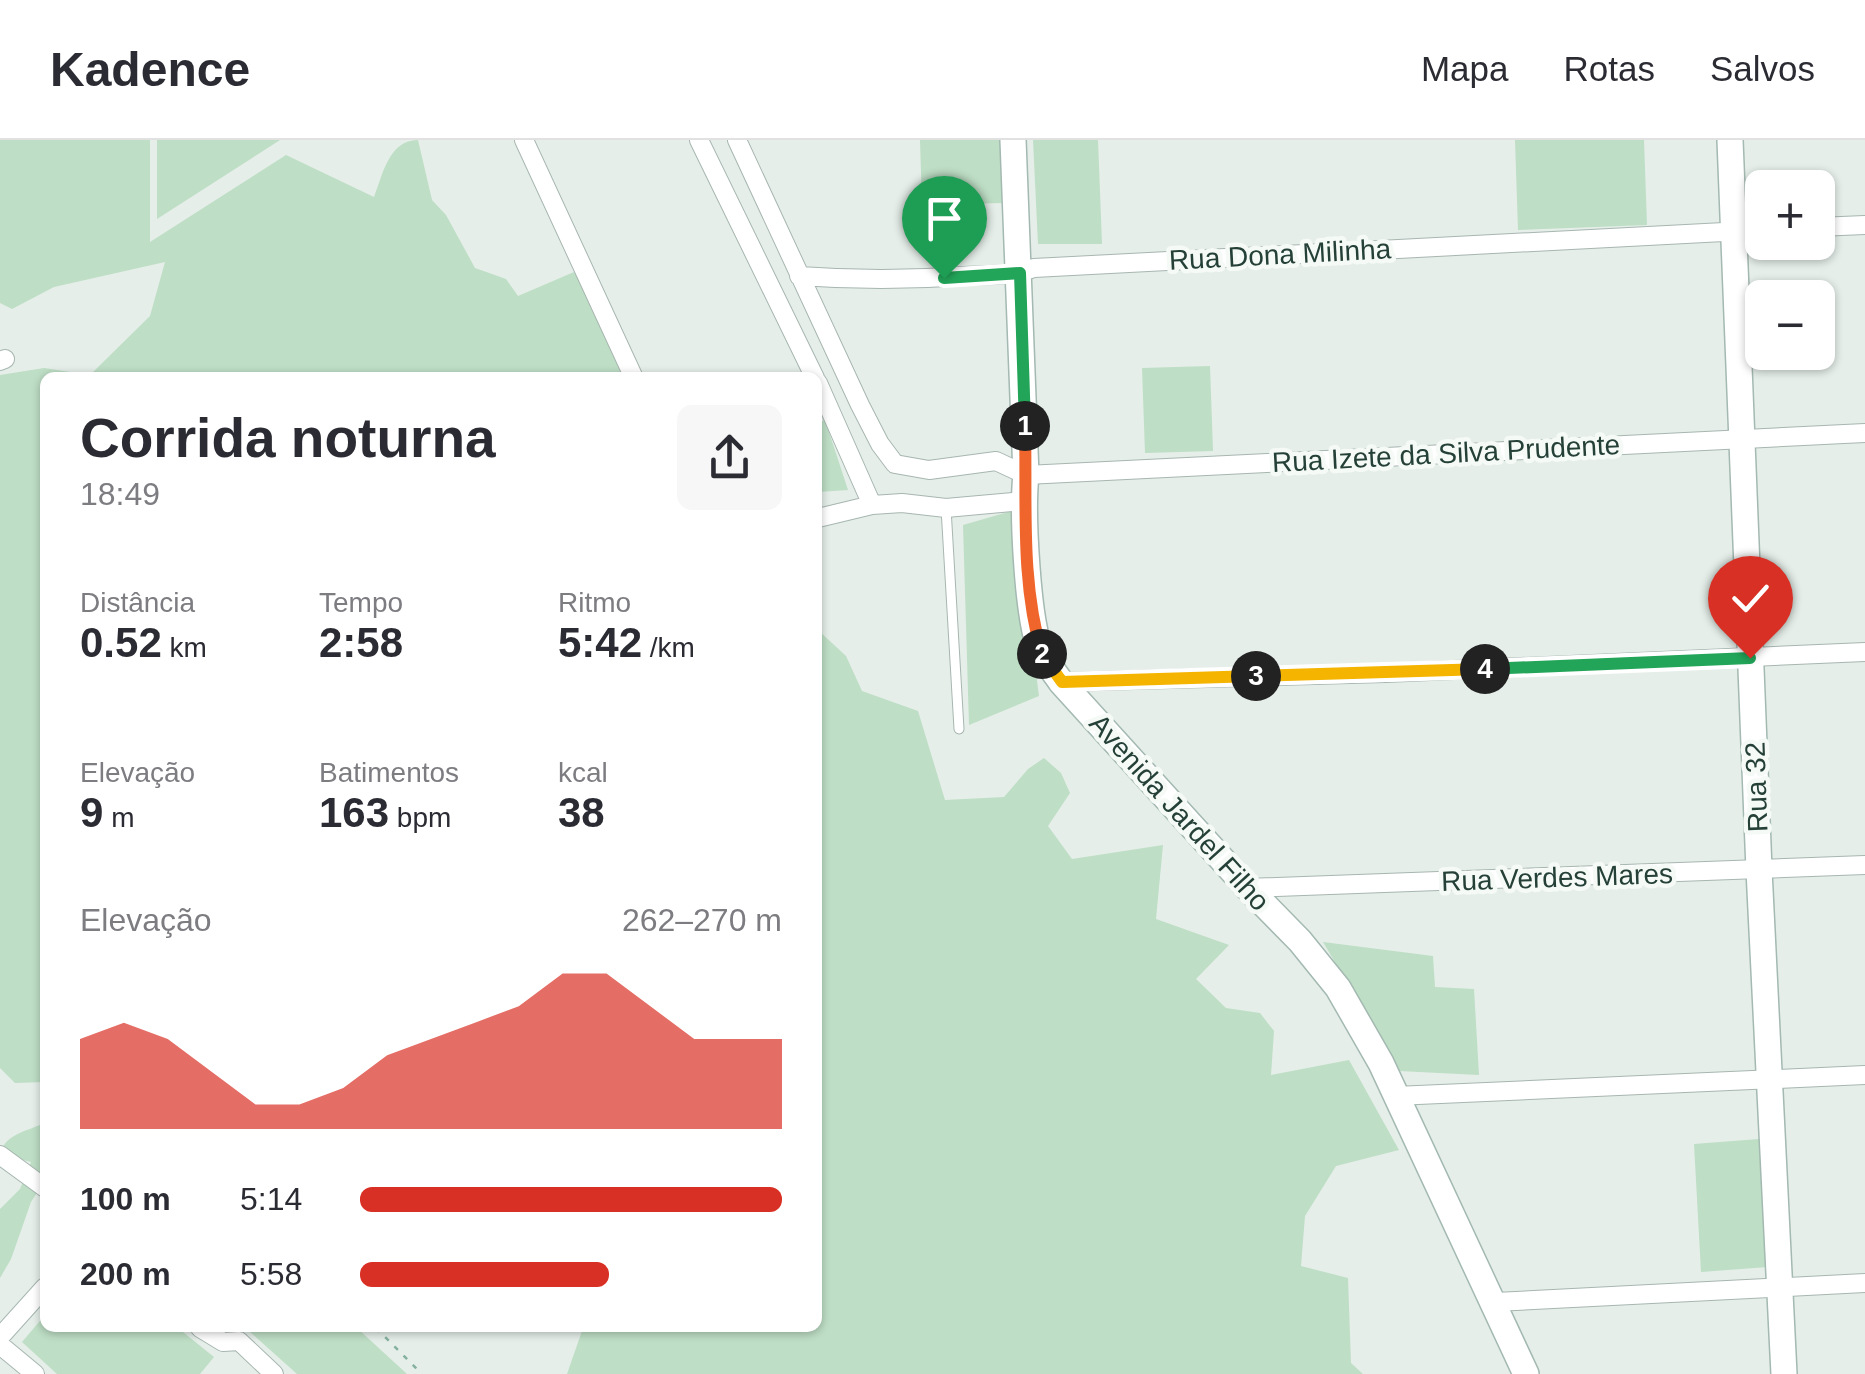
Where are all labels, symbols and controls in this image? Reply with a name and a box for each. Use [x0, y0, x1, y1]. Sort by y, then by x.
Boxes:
text: Kadence [50, 43, 250, 96]
text: Mapa [1421, 49, 1509, 88]
text: Rotas [1564, 49, 1655, 88]
text: Salvos [1710, 49, 1815, 88]
map controls [1745, 170, 1835, 370]
button: + [1745, 170, 1835, 260]
pin [902, 176, 987, 279]
icon: arrive [917, 191, 972, 246]
street label: Rua Dona Milinha [1168, 233, 1392, 276]
button: − [1745, 280, 1835, 370]
pin: 1 [1000, 401, 1050, 451]
button: share [677, 405, 782, 510]
text: Corrida noturna [80, 407, 496, 469]
text: 1 [1017, 410, 1033, 441]
street label: Rua Izete da Silva Prudente [1271, 429, 1621, 478]
text: 18:49 [80, 476, 160, 512]
pin [1708, 556, 1793, 659]
icon: check [1723, 571, 1778, 626]
text: Distância [80, 587, 195, 618]
text: Tempo [319, 587, 403, 618]
text: Ritmo [558, 587, 631, 618]
text: 0.52 [80, 619, 162, 666]
text: 2:58 [319, 619, 403, 666]
text: 5:42 [558, 619, 642, 666]
pin: 2 [1017, 629, 1067, 679]
text: km [162, 632, 207, 663]
text: /km [642, 632, 695, 663]
text: 2 [1034, 638, 1050, 669]
pin: 4 [1460, 644, 1510, 694]
pin: 3 [1231, 651, 1281, 701]
text: 4 [1477, 653, 1493, 684]
text: 3 [1248, 660, 1264, 691]
street label: Avenida Jardel Filho [1083, 708, 1276, 917]
street label: Rua 32 [1739, 741, 1774, 833]
text: Elevação [80, 757, 195, 788]
text: Batimentos [319, 757, 459, 788]
text: kcal [558, 757, 608, 788]
text: 9 [80, 789, 103, 836]
text: 163 [319, 789, 389, 836]
text: 38 [558, 789, 605, 836]
text: m [103, 802, 134, 833]
text: bpm [389, 802, 451, 833]
street label: Rua Verdes Mares [1441, 858, 1673, 897]
text: Elevação [80, 902, 212, 938]
text: 262–270 m [622, 902, 782, 938]
text: 100 m [80, 1181, 171, 1217]
text: 5:14 [240, 1181, 302, 1217]
text: 200 m [80, 1256, 171, 1292]
text: 5:58 [240, 1256, 302, 1292]

